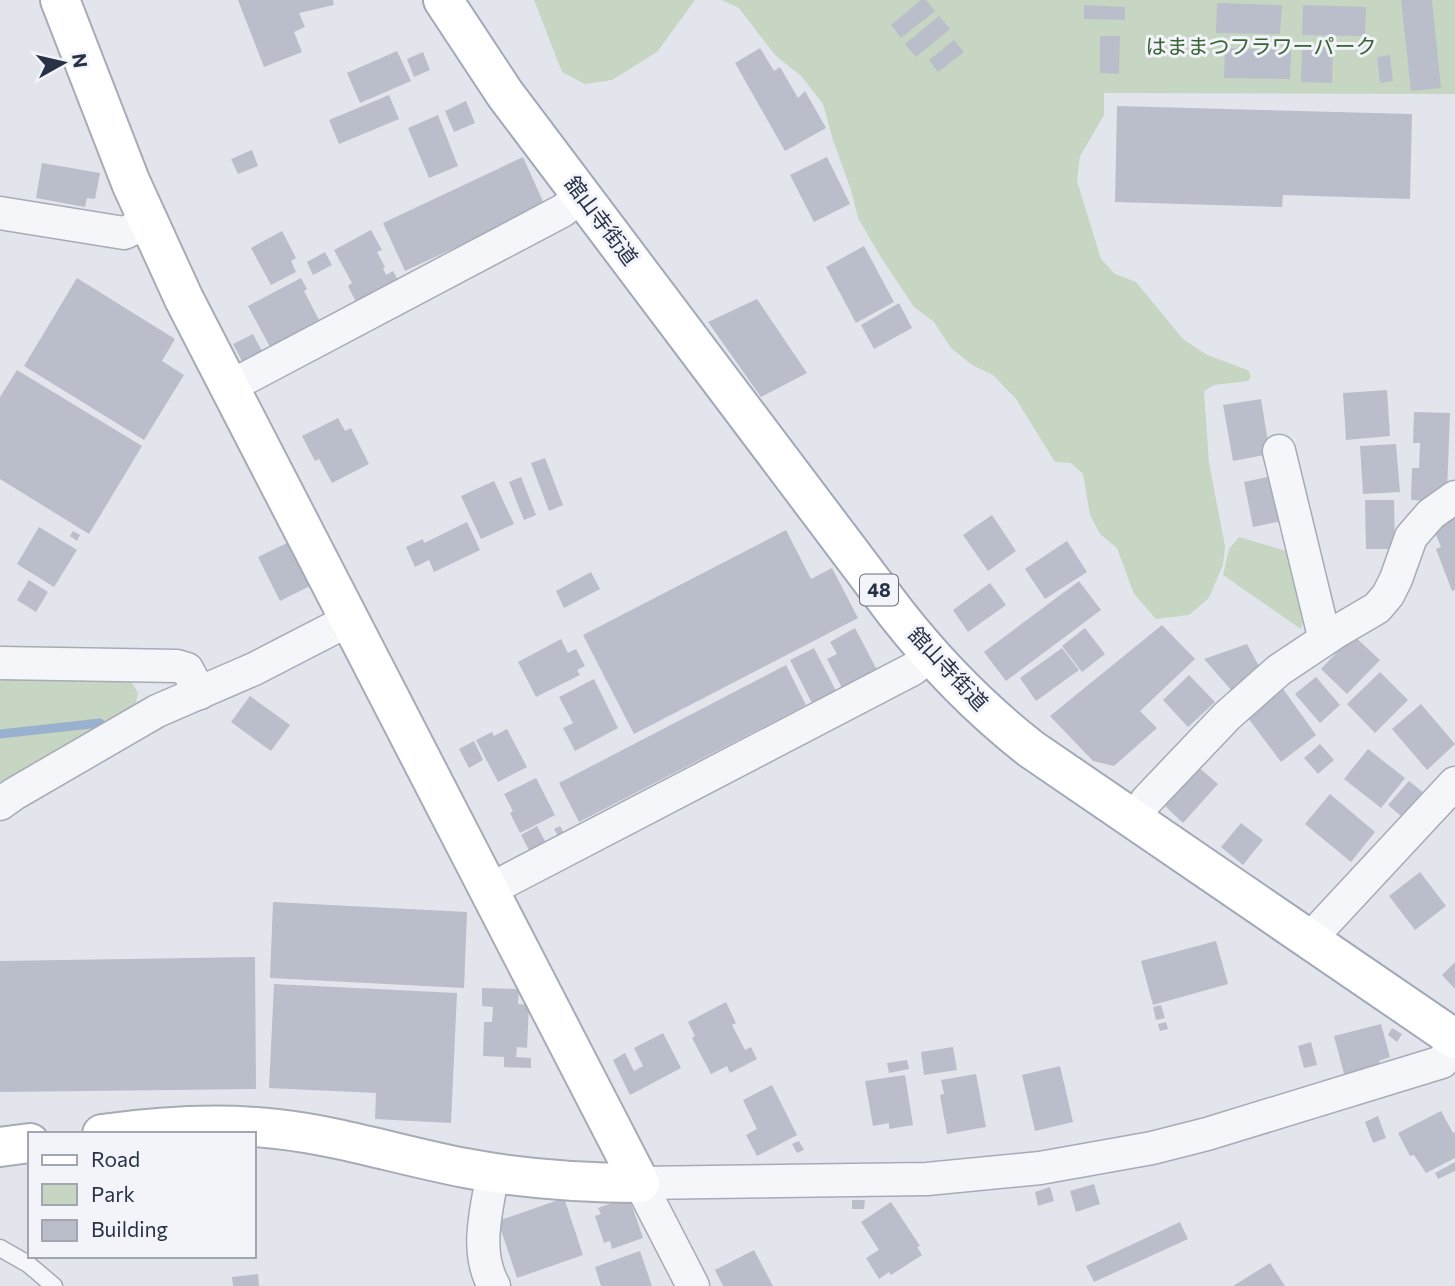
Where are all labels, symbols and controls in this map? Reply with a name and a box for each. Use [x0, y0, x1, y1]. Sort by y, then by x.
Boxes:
north arrow [28, 28, 98, 98]
park label: はままつフラワーパーク [1146, 33, 1376, 58]
text: N [68, 52, 93, 69]
street label: 舘山寺街道 [561, 171, 644, 270]
road number: 48 [860, 575, 898, 606]
street label: 舘山寺街道 [904, 621, 994, 715]
legend [28, 1132, 256, 1258]
text: Road [91, 1146, 140, 1171]
text: Park [91, 1181, 135, 1206]
text: Building [91, 1216, 168, 1241]

